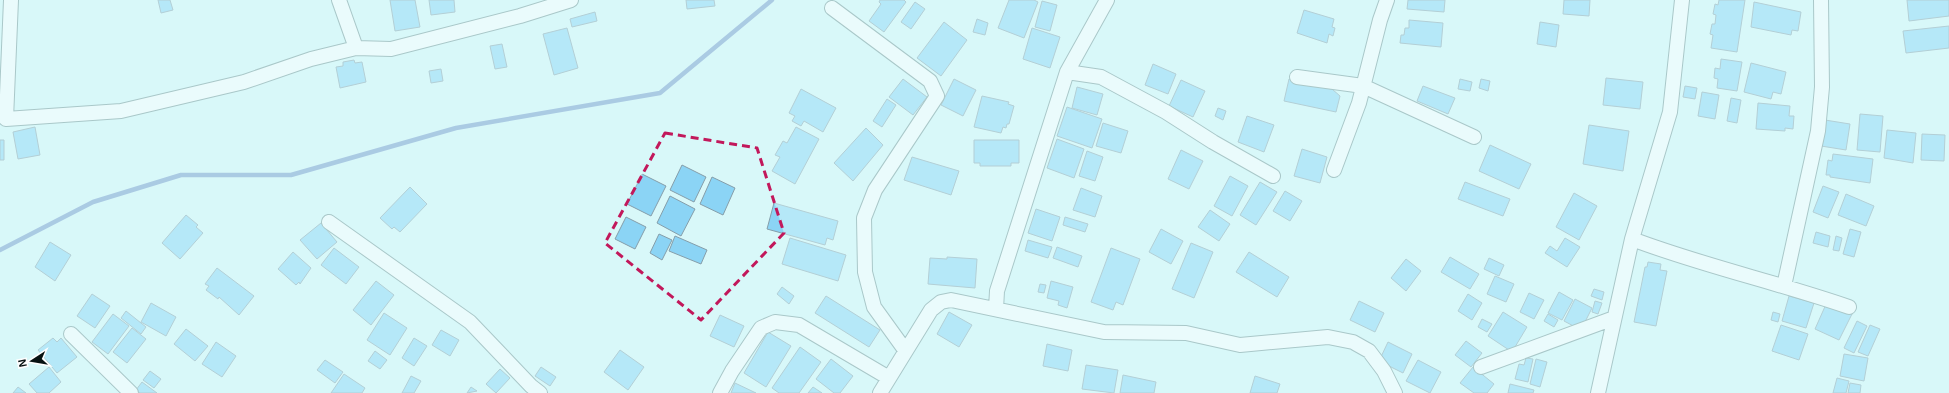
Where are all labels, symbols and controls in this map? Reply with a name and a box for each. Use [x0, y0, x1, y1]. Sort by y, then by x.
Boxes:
north arrow [12, 341, 52, 381]
text: N [16, 358, 29, 368]

